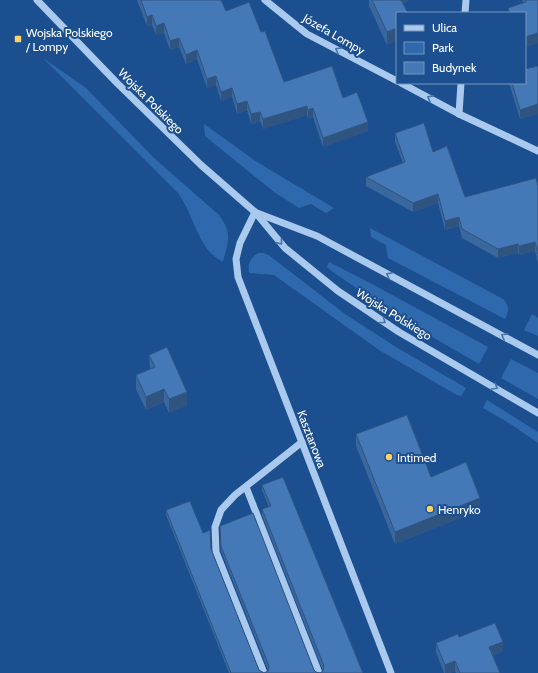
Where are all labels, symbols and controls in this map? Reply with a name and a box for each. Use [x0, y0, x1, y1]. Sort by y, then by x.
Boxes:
street label: Józefa Lompy [299, 10, 368, 58]
legend [396, 12, 526, 84]
text: Ulica [432, 20, 457, 35]
place label: Wojska Polskiego / Lompy [25, 25, 113, 54]
marker: Wojska Polskiego / Lompy [13, 34, 23, 44]
text: Park [432, 40, 454, 55]
one-way arrow [334, 47, 342, 54]
text: Budynek [432, 60, 477, 75]
street label: Wojska Polskiego [115, 65, 187, 137]
one-way arrow [427, 96, 435, 103]
one-way arrow [275, 237, 282, 245]
one-way arrow [386, 272, 393, 280]
street label: Wojska Polskiego [353, 285, 435, 343]
one-way arrow [379, 316, 386, 324]
one-way arrow [501, 333, 508, 341]
one-way arrow [491, 383, 498, 390]
street label: Kasztanowa [294, 408, 330, 470]
place label: Intimed [397, 450, 436, 465]
marker: Intimed [384, 452, 394, 462]
place label: Henryko [438, 502, 481, 517]
marker: Henryko [425, 504, 435, 514]

